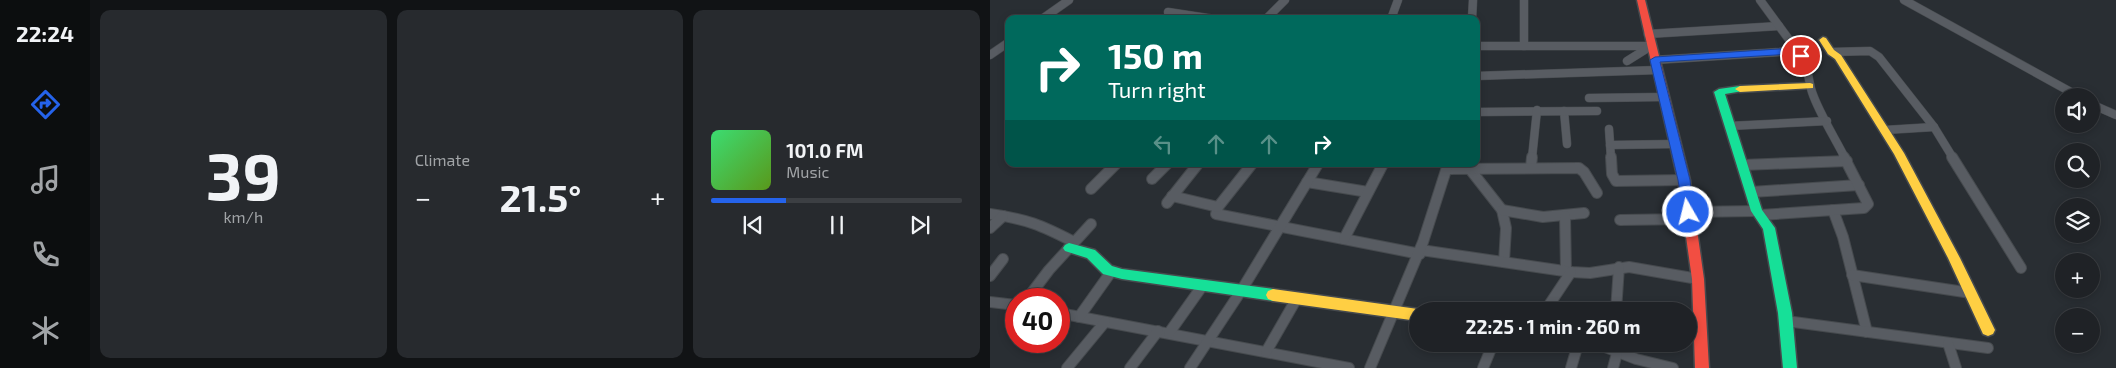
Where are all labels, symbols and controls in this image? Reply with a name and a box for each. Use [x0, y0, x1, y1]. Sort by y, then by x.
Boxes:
text: 22:24 [16, 20, 74, 46]
text: 150 m [1108, 34, 1203, 76]
icon: right [1025, 35, 1090, 100]
pin [1780, 35, 1822, 77]
icon: arrive [1787, 42, 1815, 70]
text: Turn right [1108, 76, 1206, 102]
icon: directions [28, 87, 63, 122]
map controls [2055, 88, 2100, 353]
button: sound [2055, 88, 2100, 133]
icon: left [1149, 130, 1177, 158]
icon: ahead [1202, 130, 1230, 158]
icon: ahead [1255, 130, 1283, 158]
icon: right [1308, 130, 1336, 158]
text: 39 [206, 135, 281, 213]
text: 101.0 FM [786, 139, 863, 162]
button: search [2055, 143, 2100, 188]
text: Climate [415, 150, 470, 169]
icon: music [28, 162, 63, 197]
text: Music [786, 162, 829, 181]
text: 21.5° [500, 174, 581, 220]
text: − [415, 180, 431, 214]
text: + [650, 180, 665, 214]
position arrow [1661, 185, 1713, 237]
button: layers [2055, 198, 2100, 243]
text: km/h [223, 207, 263, 226]
icon: previous [739, 211, 767, 239]
icon: pause [823, 211, 851, 239]
icon: next [906, 211, 934, 239]
icon: phone [28, 237, 63, 272]
button: + [2055, 253, 2100, 298]
speed limit sign: 40 [1005, 288, 1070, 353]
button: − [2055, 308, 2100, 353]
icon: climate [28, 313, 63, 348]
text: 22:25 · 1 min · 260 m [1465, 315, 1641, 338]

